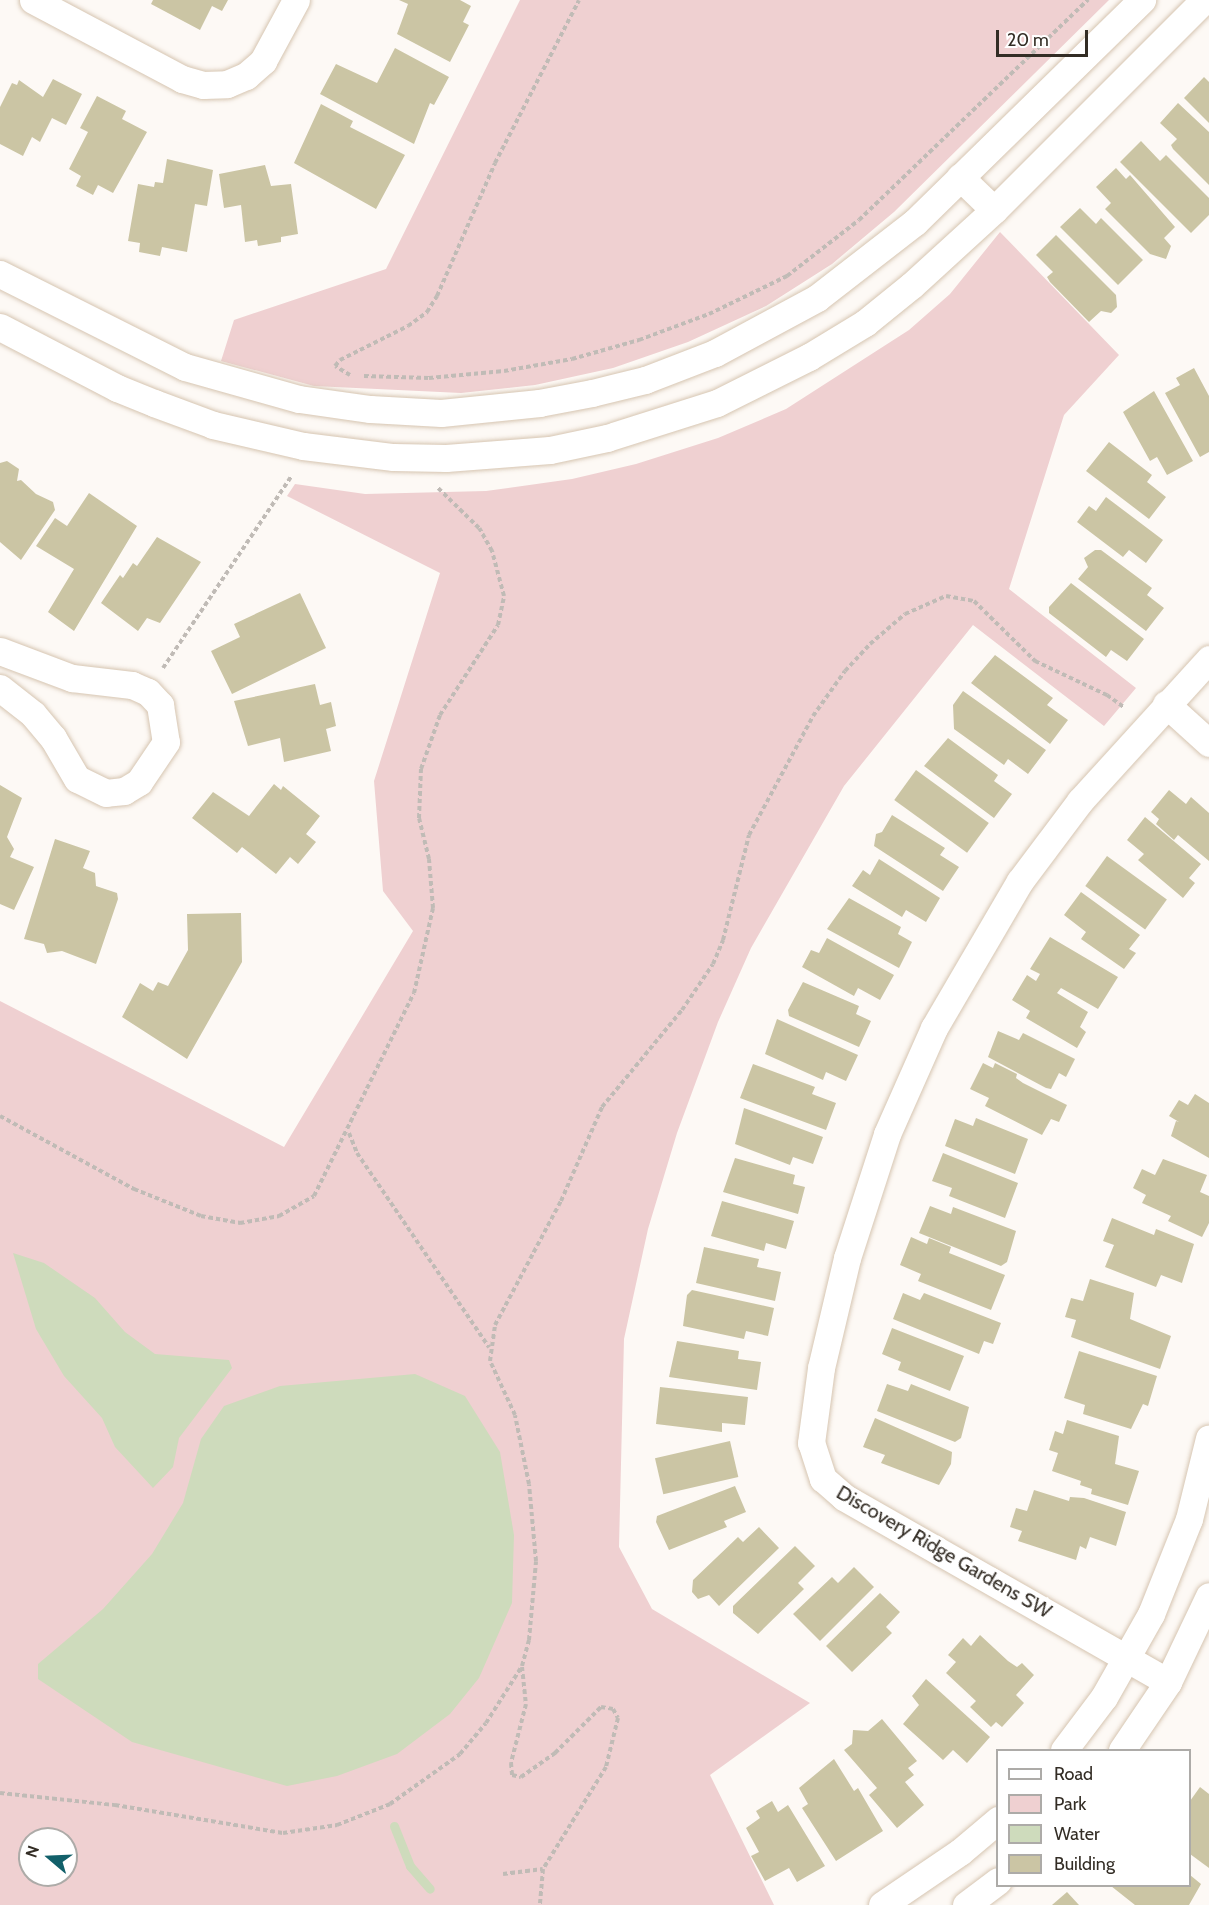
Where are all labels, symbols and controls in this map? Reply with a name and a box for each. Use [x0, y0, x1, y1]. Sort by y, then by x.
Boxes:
scale bar [999, 18, 1090, 56]
text: 20 m [1007, 29, 1049, 51]
street label: Discovery Ridge Gardens SW [832, 1480, 1056, 1624]
legend [996, 1749, 1191, 1887]
text: Road [1054, 1763, 1093, 1785]
text: Park [1054, 1793, 1086, 1815]
text: Water [1054, 1823, 1100, 1845]
north arrow [18, 1827, 78, 1887]
text: N [22, 1843, 43, 1860]
text: Building [1054, 1853, 1115, 1875]

